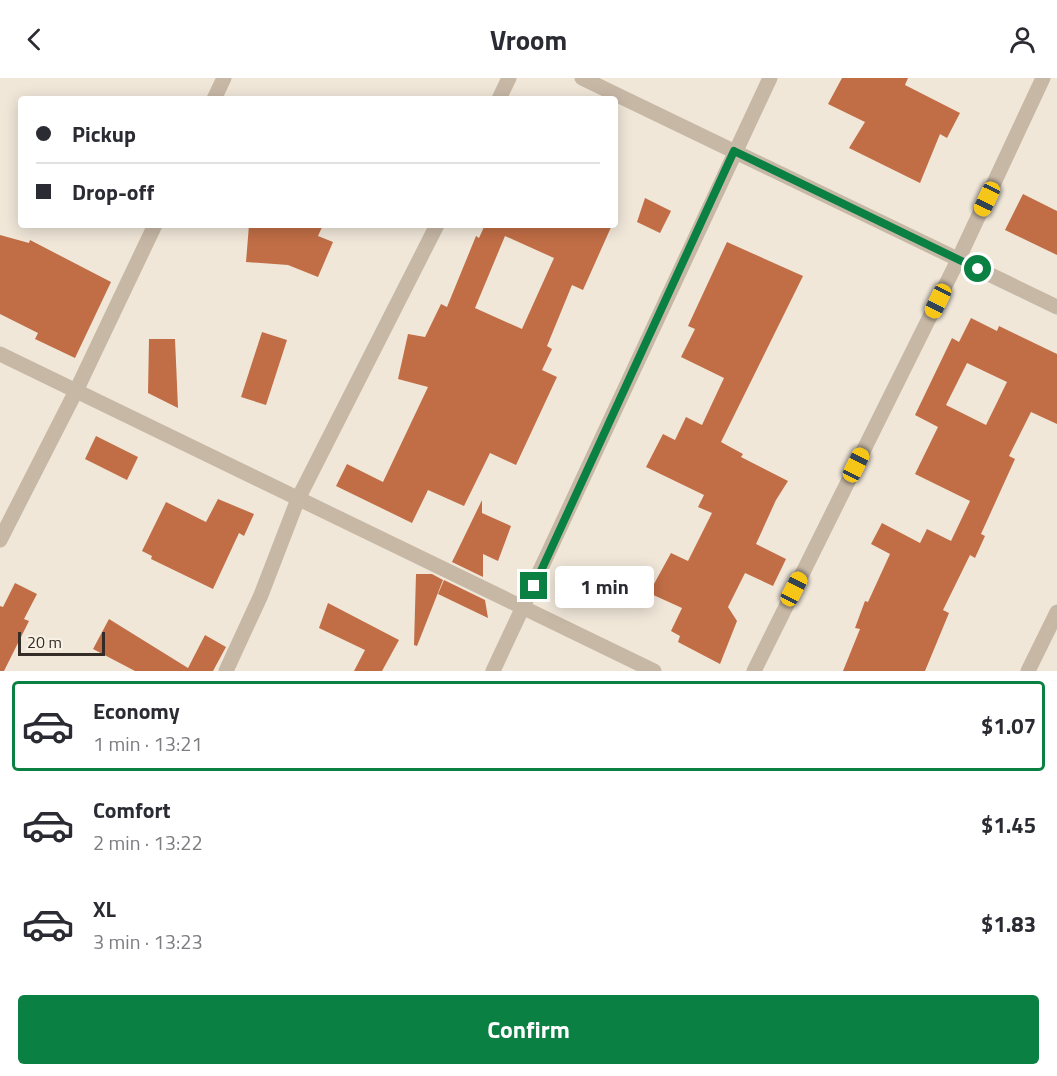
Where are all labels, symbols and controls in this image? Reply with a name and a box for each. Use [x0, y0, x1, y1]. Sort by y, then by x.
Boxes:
text: Vroom [490, 19, 567, 60]
icon: back [18, 23, 51, 56]
icon: person [1006, 23, 1039, 56]
text: Pickup [72, 117, 136, 151]
text: Drop-off [72, 175, 154, 209]
car [971, 179, 1003, 219]
route start [964, 255, 991, 282]
car [922, 281, 954, 321]
car [840, 445, 872, 485]
callout: 1 min [555, 565, 654, 607]
car [778, 569, 810, 609]
text: 1 min [580, 571, 629, 602]
route end [520, 572, 547, 599]
scale bar [18, 629, 105, 656]
text: 20 m [27, 630, 62, 654]
text: Economy [93, 694, 180, 728]
icon: car [21, 699, 75, 753]
text: $1.07 [981, 709, 1036, 743]
text: 1 min · 13:21 [93, 728, 203, 759]
text: Comfort [93, 793, 171, 827]
icon: car [21, 798, 75, 852]
text: $1.45 [981, 808, 1036, 842]
text: 2 min · 13:22 [93, 827, 203, 858]
text: XL [93, 892, 116, 926]
icon: car [21, 897, 75, 951]
text: $1.83 [981, 907, 1036, 941]
text: 3 min · 13:23 [93, 926, 203, 957]
button: Confirm [18, 995, 1039, 1064]

